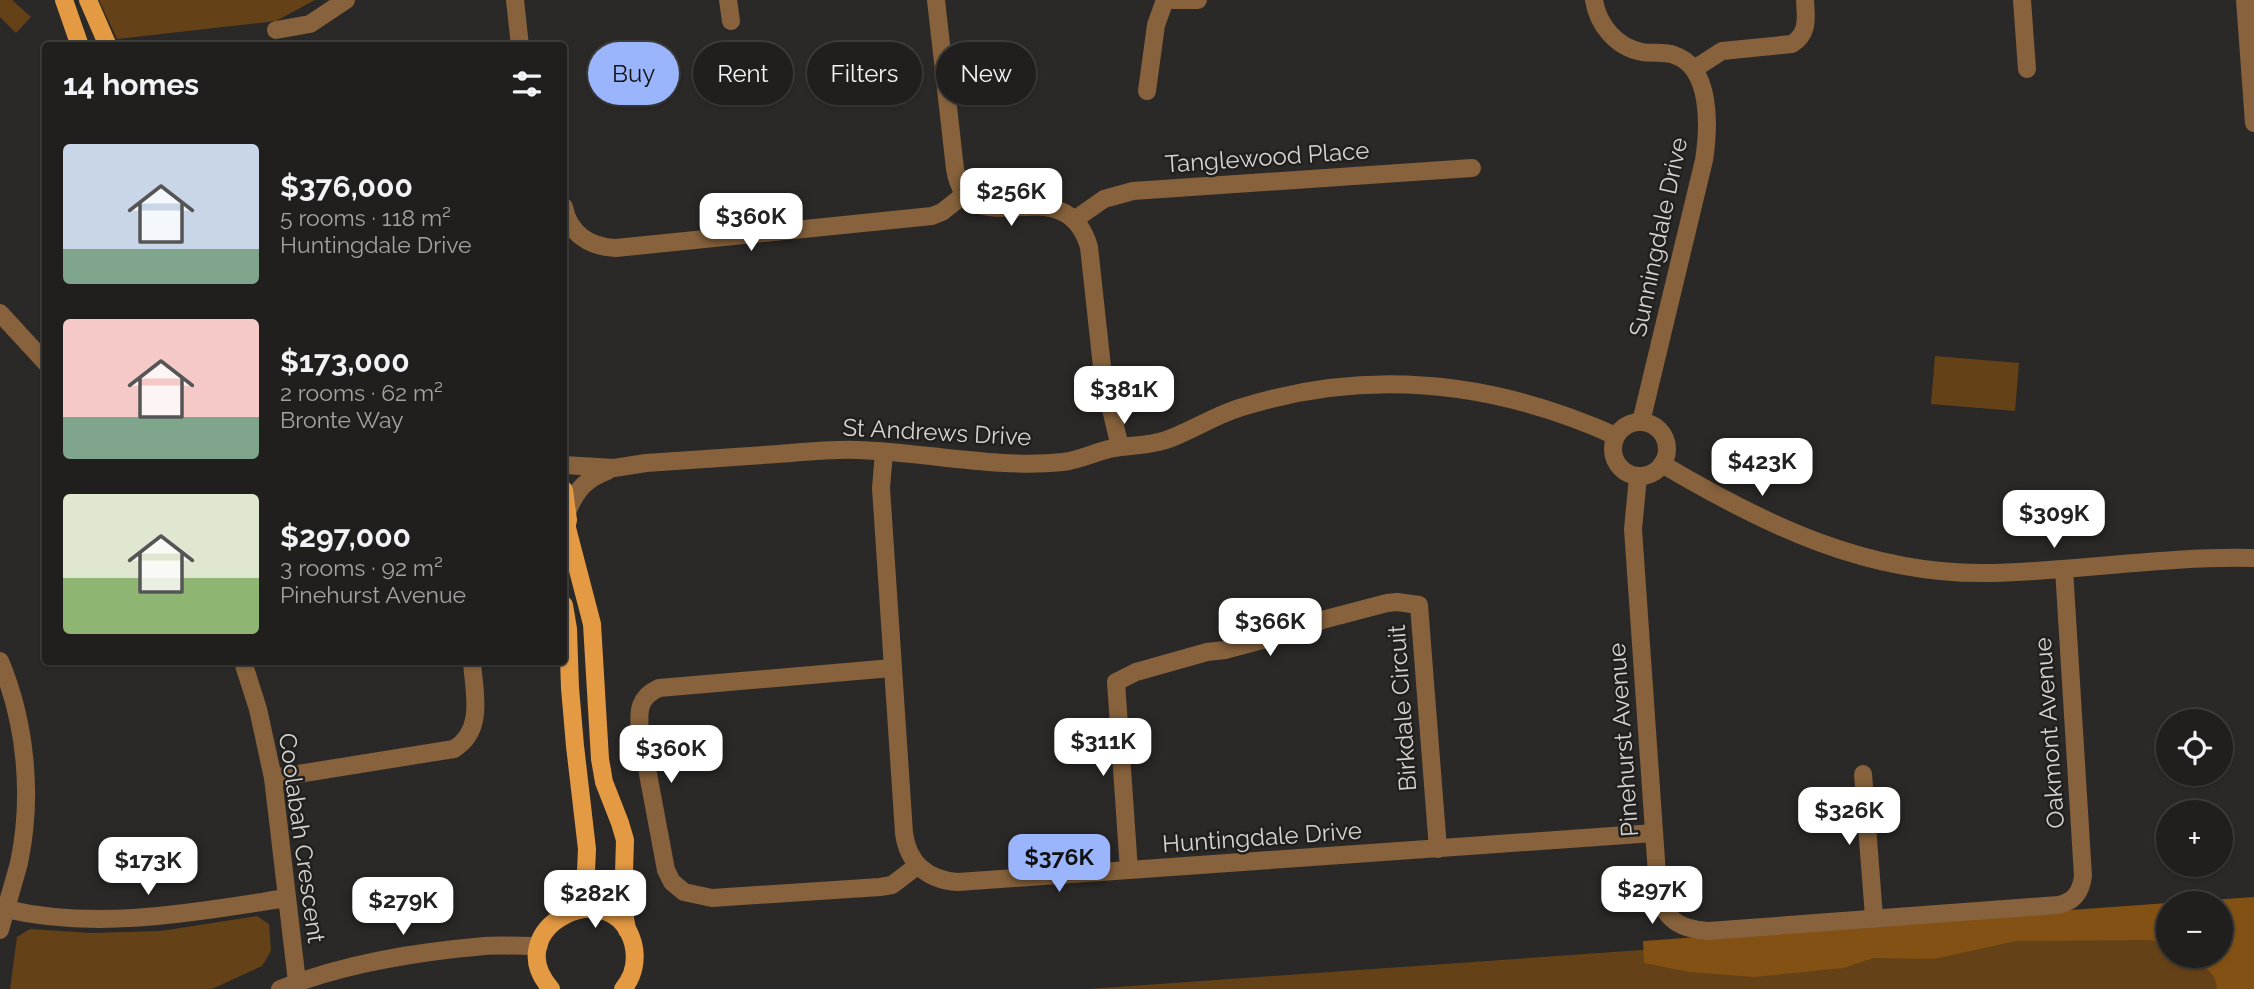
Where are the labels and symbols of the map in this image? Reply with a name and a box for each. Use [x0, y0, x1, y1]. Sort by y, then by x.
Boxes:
street label: Tanglewood Place [1164, 135, 1370, 179]
street label: Sunningdale Drive [1623, 135, 1693, 339]
pin: $256K [962, 168, 1060, 228]
pin: $360K [702, 194, 800, 253]
pin: $381K [1075, 366, 1173, 426]
street label: St Andrews Drive [842, 413, 1032, 451]
pin: $423K [1713, 438, 1811, 498]
pin: $309K [2005, 490, 2103, 550]
pin: $366K [1221, 598, 1319, 658]
street label: Birkdale Circuit [1382, 624, 1422, 792]
street label: Oakmont Avenue [2028, 636, 2070, 830]
street label: Pinehurst Avenue [1602, 642, 1644, 838]
pin: $311K [1054, 718, 1152, 778]
pin: $360K [622, 726, 720, 785]
street label: Coolabah Crescent [273, 731, 331, 945]
pin: $326K [1800, 788, 1898, 847]
street label: Huntingdale Drive [1161, 816, 1363, 858]
pin: $376K [1010, 834, 1108, 894]
pin: $173K [99, 838, 197, 897]
pin: $297K [1603, 866, 1701, 926]
pin: $282K [546, 870, 644, 930]
pin: $279K [354, 878, 452, 937]

